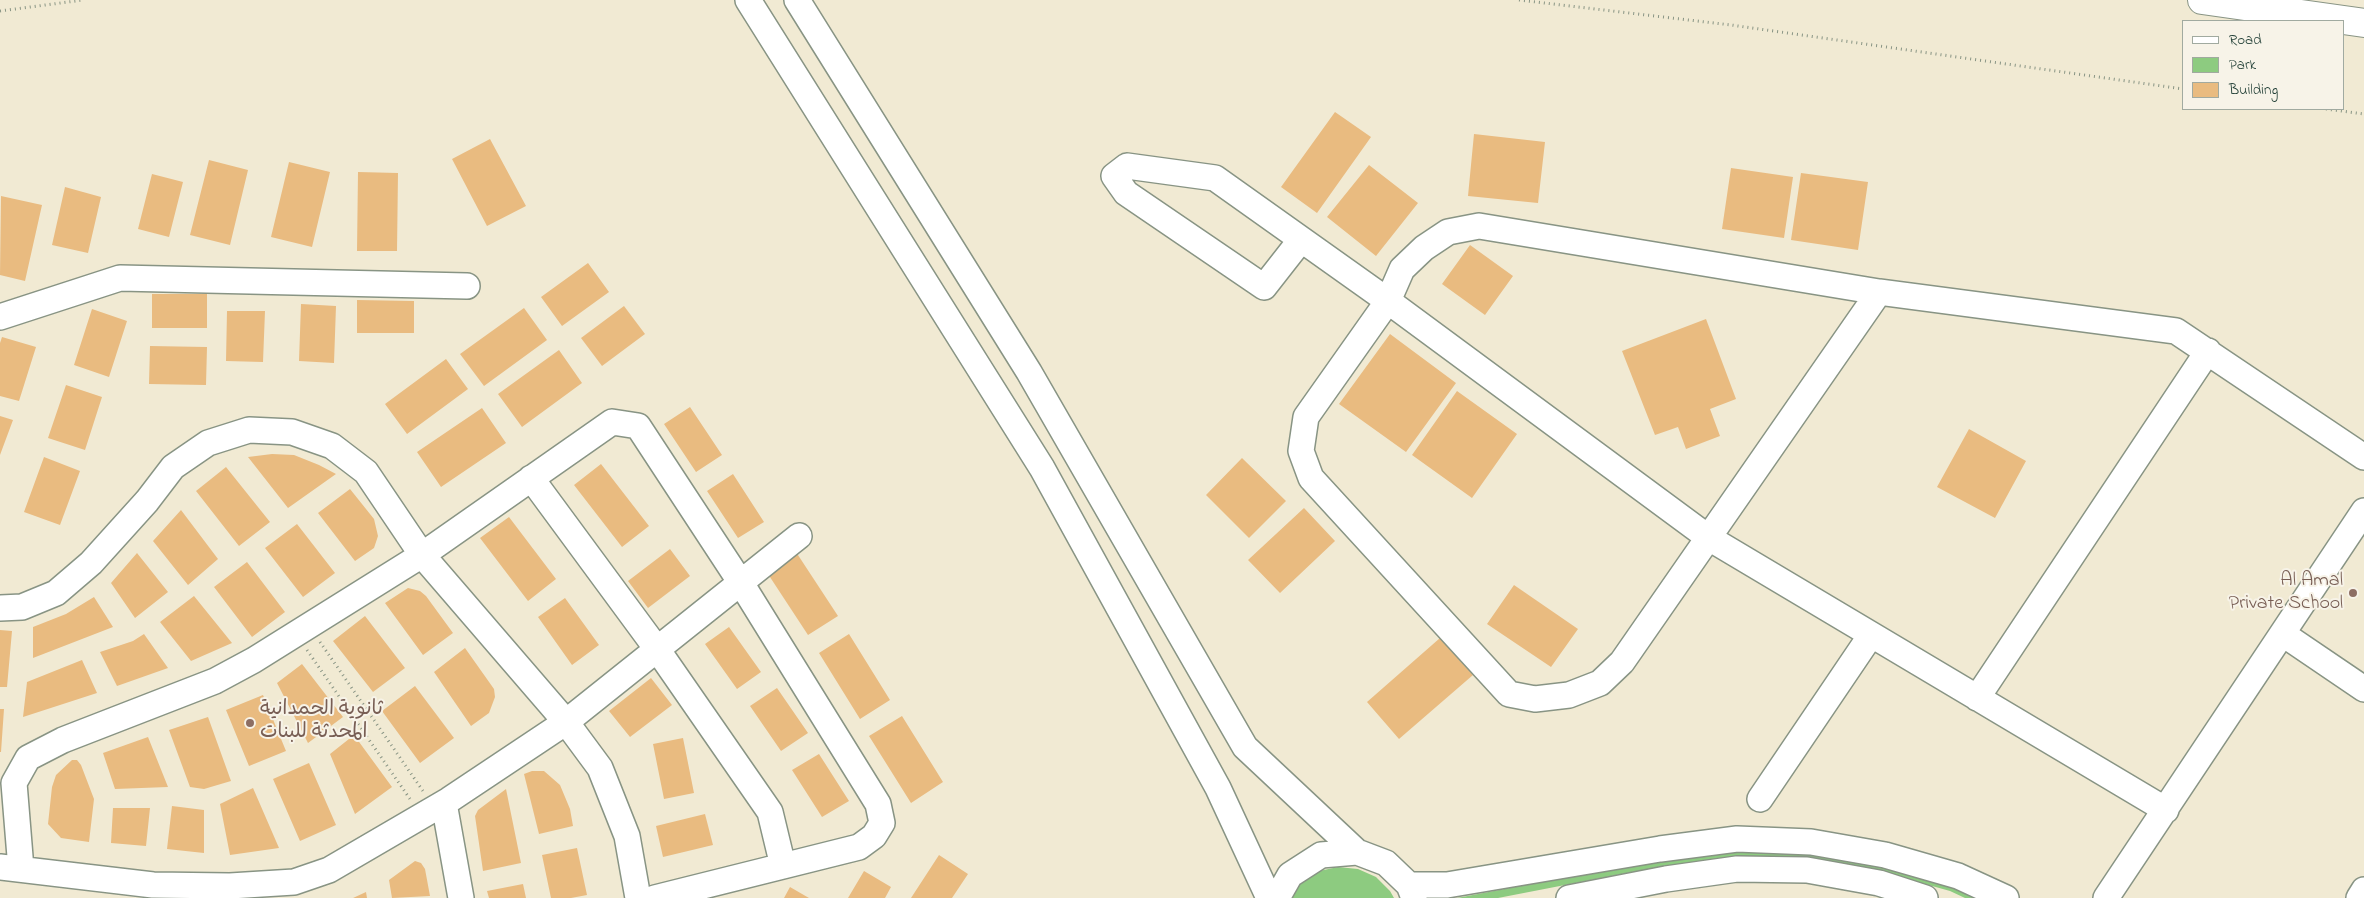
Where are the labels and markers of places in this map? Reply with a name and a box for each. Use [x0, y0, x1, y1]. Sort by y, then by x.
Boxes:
place label: Al Amal Private School [2229, 570, 2343, 617]
marker: Al Amal Private School [2347, 587, 2359, 599]
place label: ثانوية الحمدانية المحدثة للبنات [260, 699, 383, 746]
marker: ثانوية الحمدانية المحدثة للبنات [244, 717, 256, 729]

